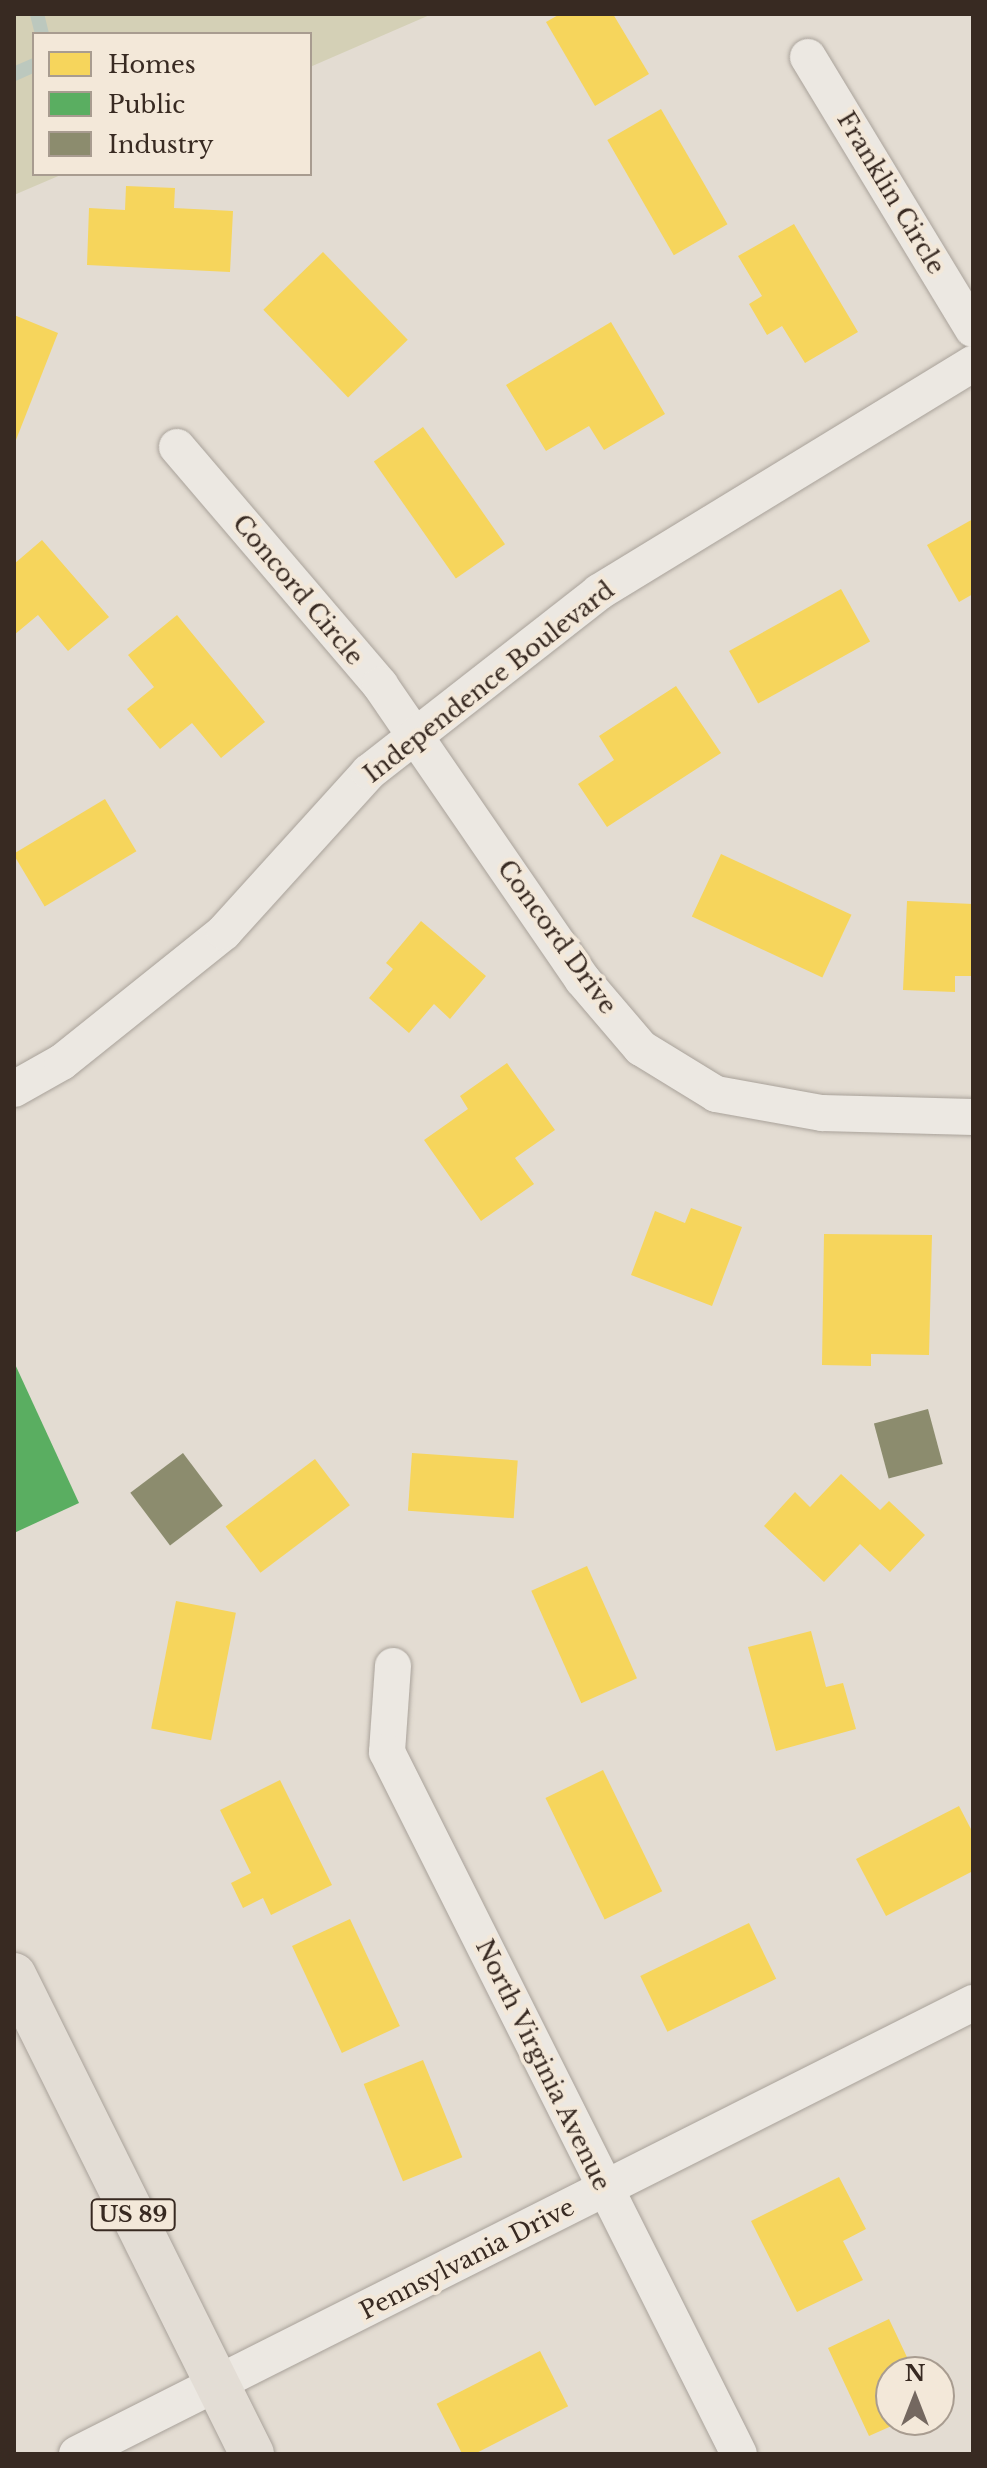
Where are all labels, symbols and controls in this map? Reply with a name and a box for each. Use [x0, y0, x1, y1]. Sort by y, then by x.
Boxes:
legend [32, 32, 312, 176]
text: Homes [108, 50, 196, 79]
text: Public [108, 90, 185, 119]
street label: Franklin Circle [831, 107, 951, 279]
text: Industry [108, 130, 214, 159]
street label: Concord Circle [227, 509, 369, 671]
street label: Independence Boulevard [358, 575, 620, 789]
street label: Concord Drive [492, 855, 622, 1019]
street label: North Virginia Avenue [469, 1934, 617, 2196]
street label: Pennsylvania Drive [355, 2192, 579, 2326]
road number: US 89 [89, 2197, 177, 2233]
north arrow [875, 2356, 955, 2436]
text: N [905, 2360, 925, 2387]

